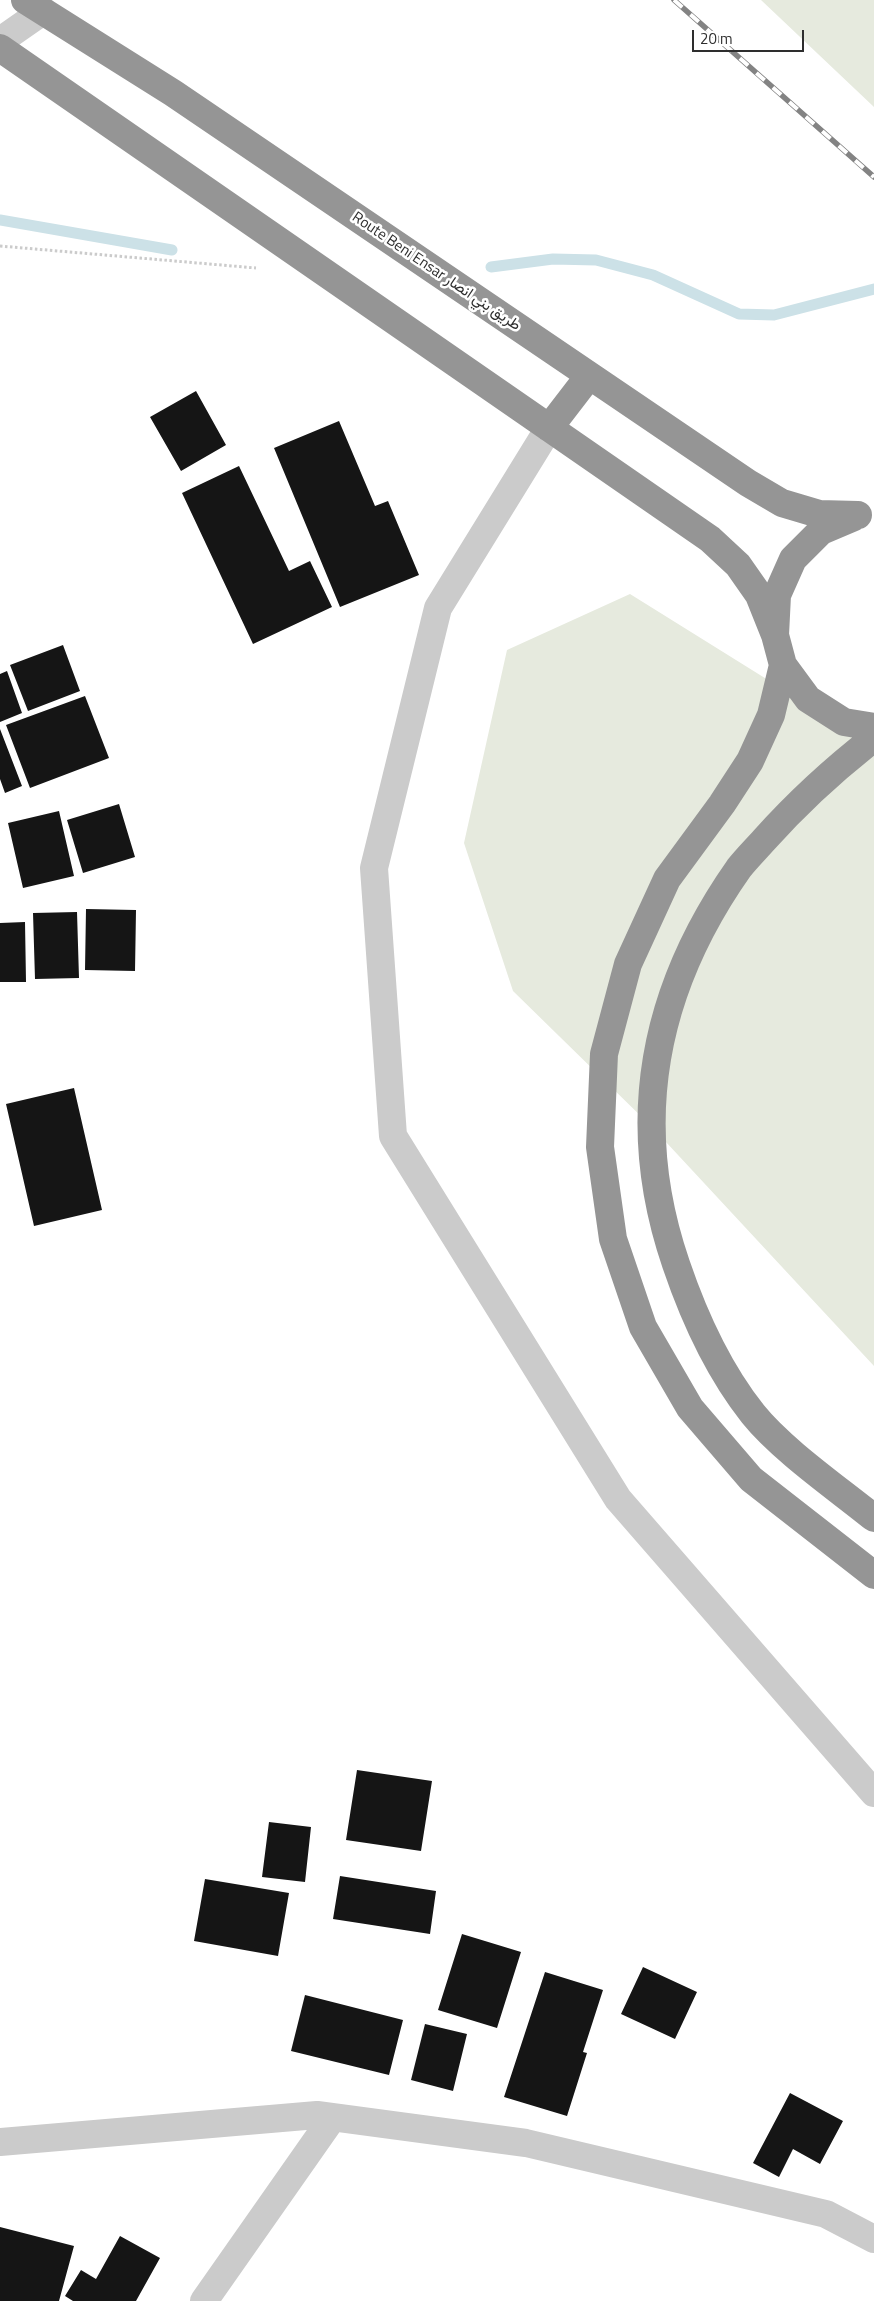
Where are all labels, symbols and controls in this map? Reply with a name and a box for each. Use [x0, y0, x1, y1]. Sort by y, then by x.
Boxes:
scale bar [694, 20, 806, 52]
text: 20 m [700, 27, 733, 50]
street label: Route Beni Ensar طريق بني انصار [348, 209, 524, 335]

